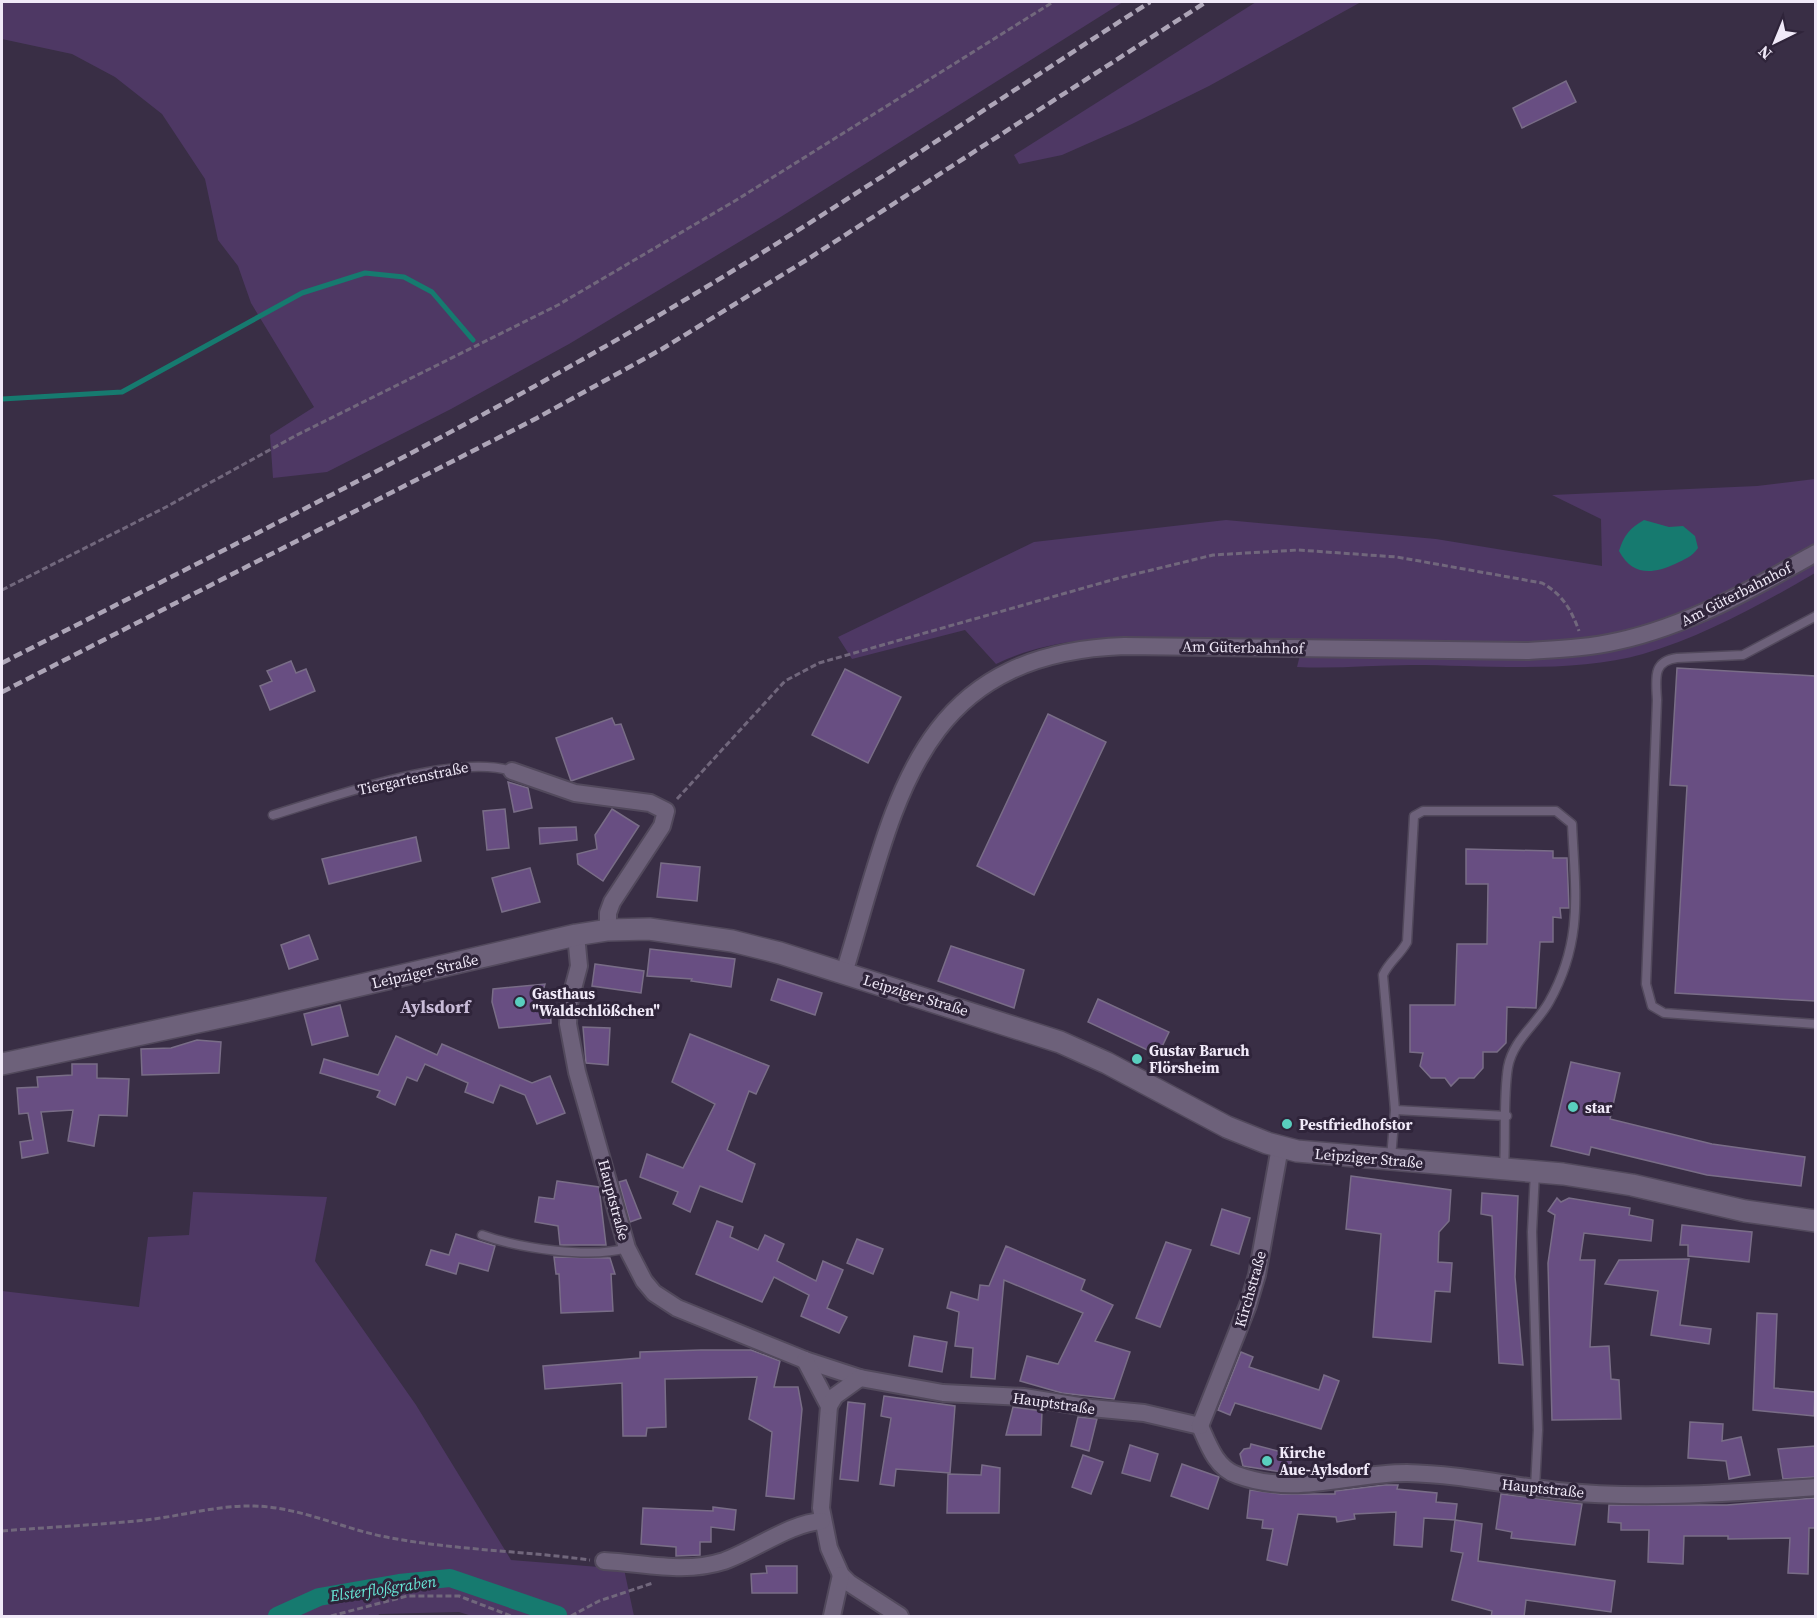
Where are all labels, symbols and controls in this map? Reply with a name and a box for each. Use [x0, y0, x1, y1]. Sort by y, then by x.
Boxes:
north arrow [1745, 12, 1805, 72]
text: N [1753, 41, 1777, 65]
street label: Am Güterbahnhof [1677, 556, 1796, 631]
street label: Am Güterbahnhof [1182, 635, 1306, 659]
street label: Tiergartenstraße [356, 756, 470, 800]
street label: Leipziger Straße [370, 948, 481, 993]
street label: Leipziger Straße [861, 969, 971, 1021]
place label: Gasthaus "Waldschlößchen" [532, 983, 660, 1021]
district label: Aylsdorf [400, 994, 473, 1019]
marker: Gasthaus "Waldschlößchen" [513, 995, 527, 1009]
place label: Gustav Baruch Flörsheim [1149, 1040, 1249, 1078]
marker: Gustav Baruch Flörsheim [1130, 1052, 1144, 1066]
place label: star [1585, 1097, 1612, 1118]
marker: star [1566, 1100, 1580, 1114]
place label: Pestfriedhofstor [1299, 1114, 1413, 1135]
marker: Pestfriedhofstor [1280, 1117, 1294, 1131]
street label: Leipziger Straße [1314, 1143, 1424, 1173]
street label: Hauptstraße [593, 1157, 635, 1243]
street label: Kirchstraße [1229, 1248, 1271, 1330]
street label: Hauptstraße [1011, 1387, 1097, 1419]
place label: Kirche Aue-Aylsdorf [1279, 1442, 1370, 1480]
marker: Kirche Aue-Aylsdorf [1260, 1454, 1274, 1468]
street label: Hauptstraße [1501, 1473, 1586, 1503]
water label: Elsterfloßgraben [327, 1570, 438, 1606]

